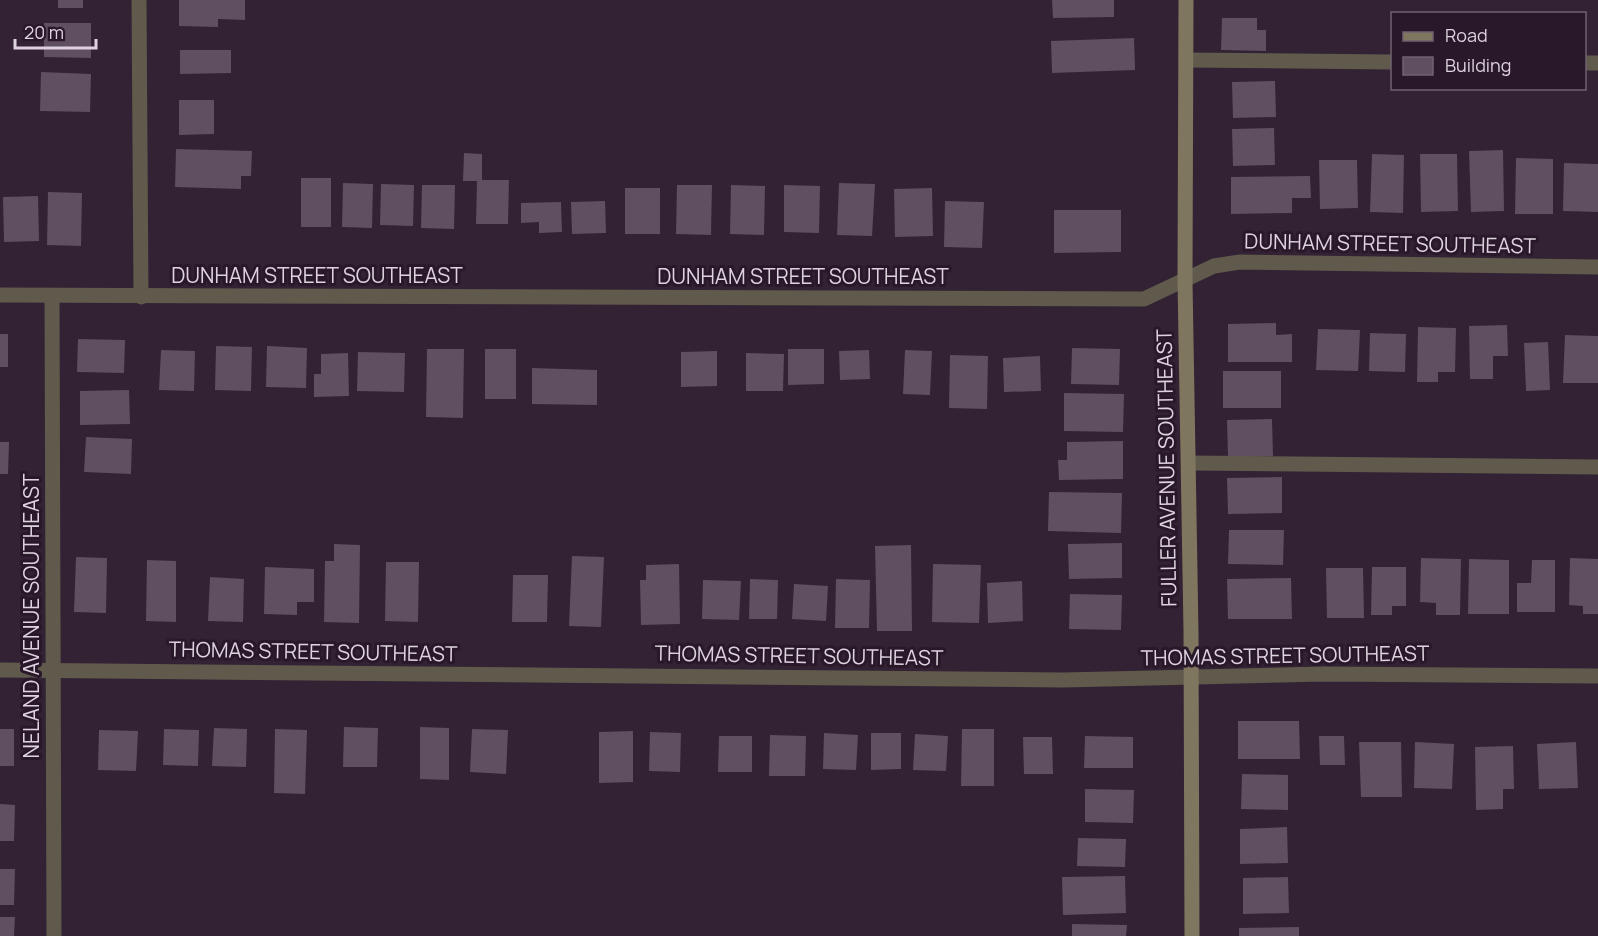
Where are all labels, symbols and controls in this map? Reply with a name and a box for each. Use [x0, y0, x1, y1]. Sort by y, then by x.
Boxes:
scale bar [15, 12, 96, 50]
legend [1391, 12, 1586, 90]
text: 20 m [24, 20, 64, 44]
text: Road [1445, 23, 1488, 47]
text: Building [1445, 53, 1511, 77]
street label: DUNHAM STREET SOUTHEAST [1244, 226, 1537, 260]
street label: DUNHAM STREET SOUTHEAST [171, 261, 463, 289]
street label: DUNHAM STREET SOUTHEAST [657, 262, 949, 290]
street label: FULLER AVENUE SOUTHEAST [1150, 328, 1182, 607]
street label: NELAND AVENUE SOUTHEAST [17, 473, 45, 758]
street label: THOMAS STREET SOUTHEAST [168, 634, 458, 668]
street label: THOMAS STREET SOUTHEAST [654, 638, 944, 672]
street label: THOMAS STREET SOUTHEAST [1140, 638, 1430, 672]

